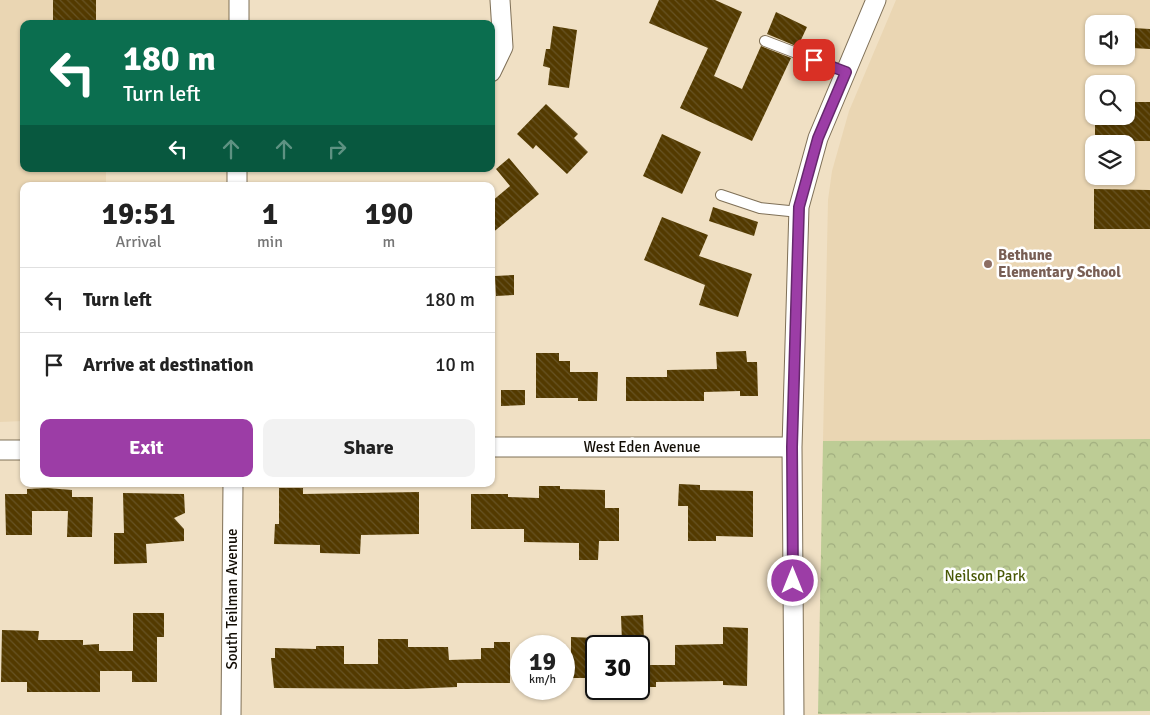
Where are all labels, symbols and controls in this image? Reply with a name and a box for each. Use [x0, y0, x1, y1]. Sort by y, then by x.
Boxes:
map controls [1085, 15, 1135, 185]
button: sound [1085, 15, 1135, 65]
text: 180 m [123, 37, 216, 80]
pin [793, 39, 835, 81]
icon: left [40, 40, 105, 105]
icon: arrive [800, 46, 828, 74]
button: search [1085, 75, 1135, 125]
text: Turn left [123, 80, 201, 107]
icon: left [164, 135, 192, 163]
icon: ahead [217, 135, 245, 163]
icon: ahead [270, 135, 298, 163]
icon: right [323, 135, 351, 163]
button: layers [1085, 135, 1135, 185]
text: 19:51 [102, 196, 175, 233]
text: 1 [262, 196, 278, 233]
text: 190 [365, 196, 413, 233]
text: Arrival [115, 232, 162, 252]
text: min [257, 232, 283, 252]
text: m [383, 232, 395, 252]
place label: Bethune Elementary School [998, 246, 1121, 281]
marker: Bethune Elementary School [982, 258, 994, 270]
icon: left [40, 286, 68, 314]
text: Turn left [83, 288, 152, 312]
text: 180 m [425, 288, 475, 312]
icon: arrive [40, 351, 68, 379]
text: Arrive at destination [83, 353, 254, 377]
text: 10 m [435, 353, 475, 377]
button: Exit [40, 419, 253, 477]
button: Share [263, 419, 475, 477]
street label: West Eden Avenue [584, 438, 700, 456]
street label: South Teilman Avenue [223, 528, 241, 670]
position arrow [766, 554, 818, 606]
park label: Neilson Park [945, 567, 1026, 585]
speed limit sign: 30 [585, 635, 650, 700]
text: 19 [529, 646, 556, 677]
text: km/h [529, 672, 556, 687]

